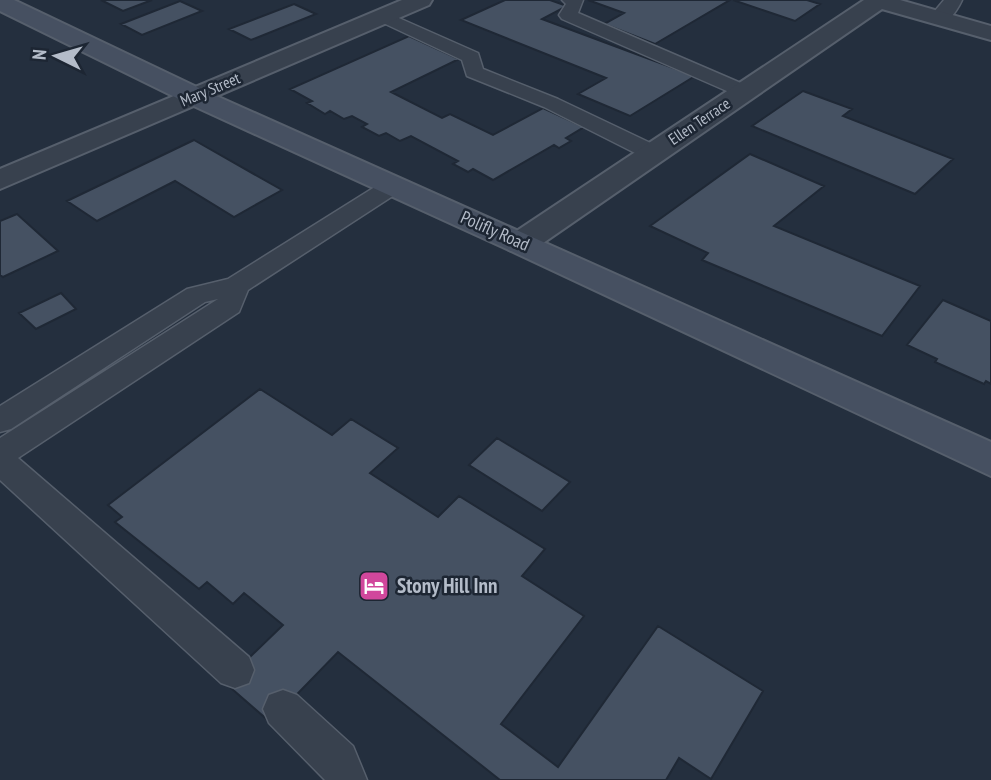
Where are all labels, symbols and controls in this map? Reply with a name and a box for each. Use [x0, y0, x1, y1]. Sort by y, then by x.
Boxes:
north arrow [21, 21, 91, 91]
text: N [27, 48, 51, 61]
street label: Mary Street [177, 67, 243, 111]
street label: Ellen Terrace [664, 93, 734, 149]
street label: Polifly Road [457, 205, 533, 256]
hotel icon: Stony Hill Inn [357, 569, 391, 603]
place label: Stony Hill Inn [397, 572, 497, 599]

